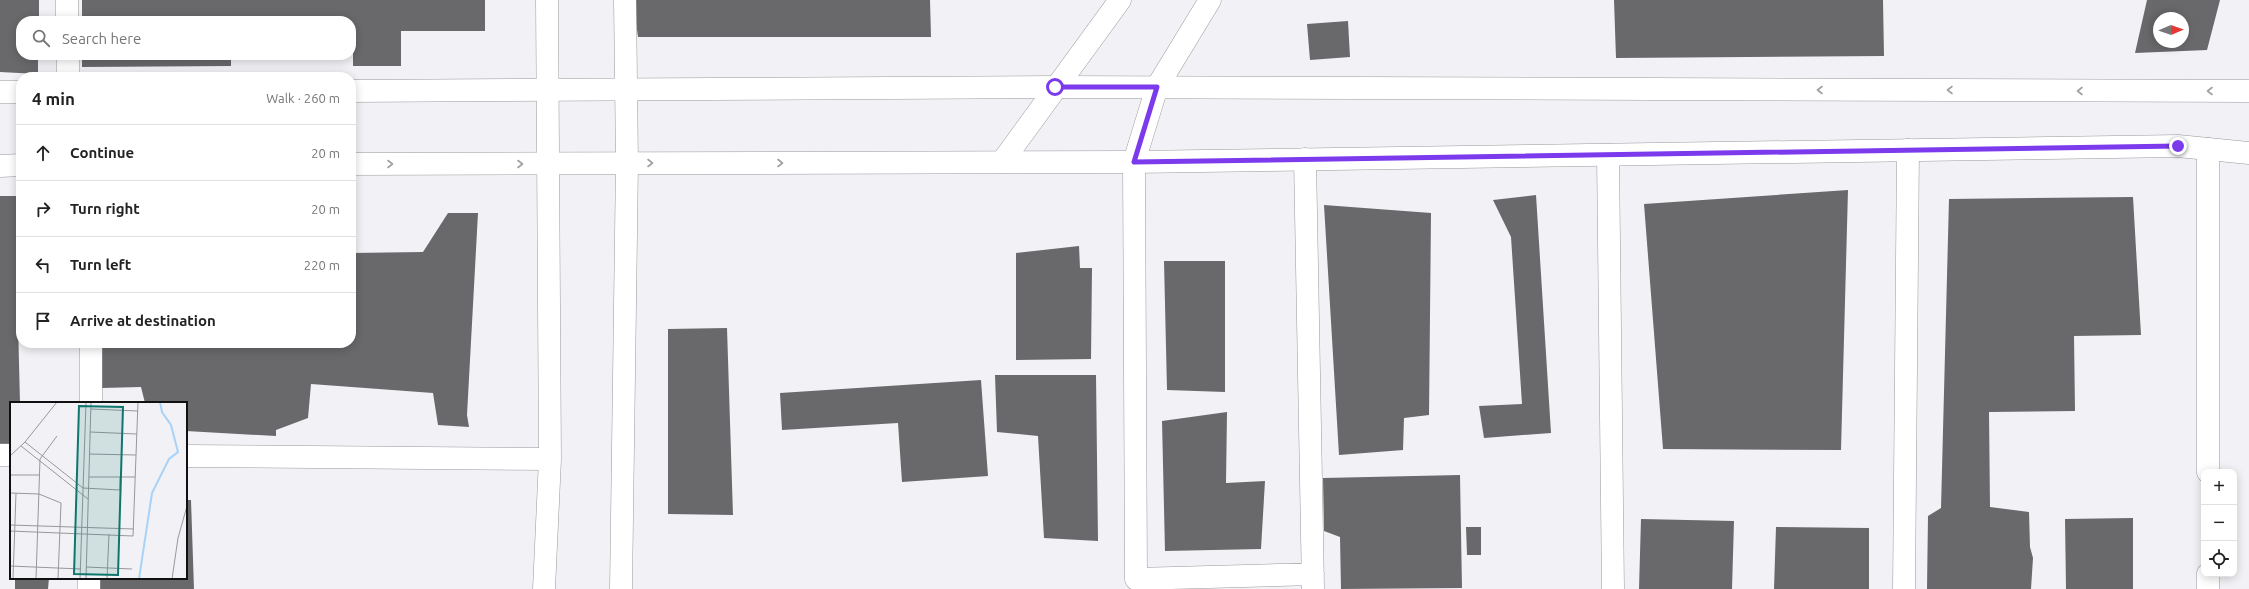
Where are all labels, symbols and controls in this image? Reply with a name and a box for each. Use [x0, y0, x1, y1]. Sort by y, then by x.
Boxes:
north arrow [2153, 12, 2189, 48]
search box [16, 16, 356, 60]
icon: search [30, 27, 52, 49]
text: Search here [62, 30, 141, 47]
route start [1046, 78, 1064, 96]
one-way arrow [1817, 86, 1823, 94]
one-way arrow [1947, 86, 1953, 94]
one-way arrow [2077, 87, 2083, 95]
one-way arrow [2207, 87, 2213, 95]
text: 4 min [32, 89, 75, 108]
text: Walk · 260 m [266, 91, 340, 105]
route end [2169, 137, 2187, 155]
icon: ahead [32, 142, 54, 164]
text: Continue [70, 144, 134, 161]
text: 20 m [311, 146, 340, 160]
one-way arrow [647, 159, 653, 167]
one-way arrow [777, 159, 783, 167]
one-way arrow [387, 160, 393, 168]
one-way arrow [517, 160, 523, 168]
icon: right [32, 198, 54, 220]
text: Turn right [70, 200, 140, 217]
text: 20 m [311, 202, 340, 216]
icon: left [32, 254, 54, 276]
text: Turn left [70, 256, 131, 273]
text: 220 m [304, 258, 340, 272]
icon: arrive [32, 310, 54, 332]
text: Arrive at destination [70, 312, 216, 329]
inset map [10, 402, 187, 579]
map controls [2201, 469, 2237, 577]
button: + [2201, 469, 2237, 505]
button: − [2201, 505, 2237, 541]
button: locate [2201, 541, 2237, 577]

